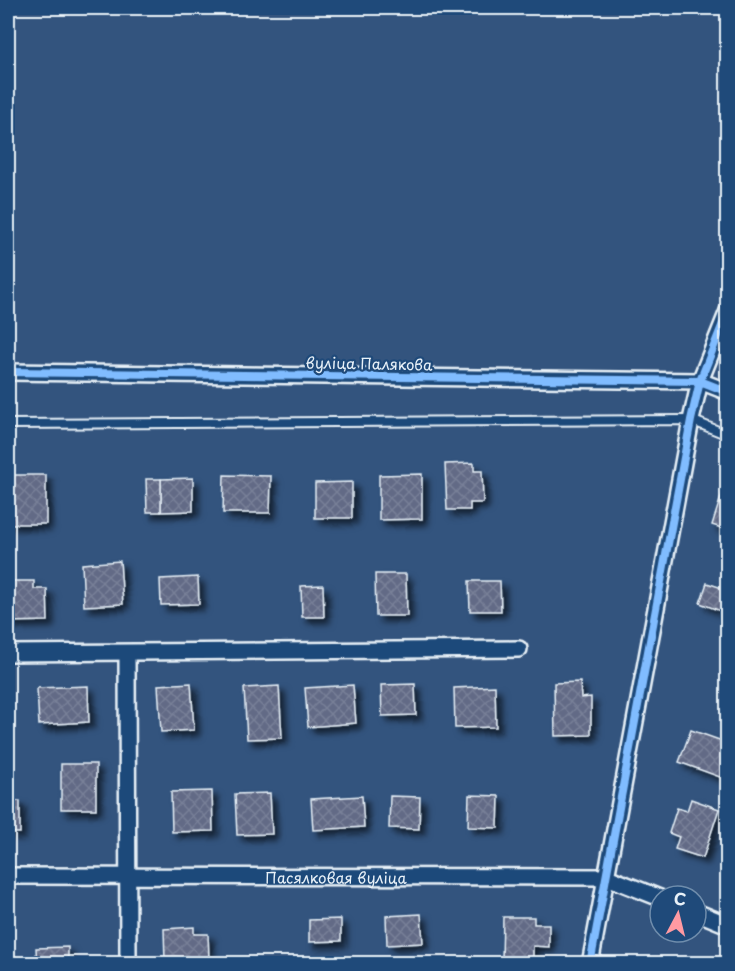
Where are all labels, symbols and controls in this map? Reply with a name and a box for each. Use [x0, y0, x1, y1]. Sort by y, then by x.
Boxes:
street label: вуліца Палякова [305, 350, 433, 376]
street label: Пасялковая вуліца [265, 865, 408, 888]
north arrow [648, 884, 708, 944]
text: С [673, 885, 687, 911]

